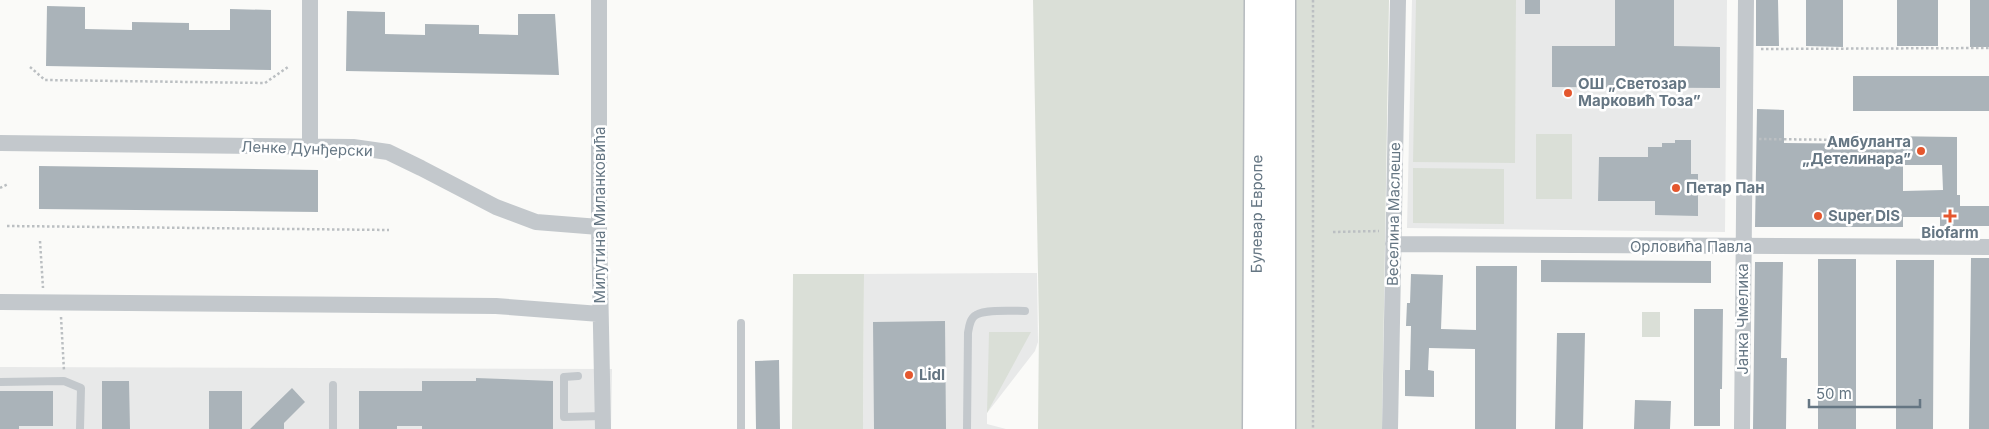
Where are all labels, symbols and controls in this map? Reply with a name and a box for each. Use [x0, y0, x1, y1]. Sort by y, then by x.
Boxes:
place label: ОШ „Светозар Марковић Тоза” [1578, 74, 1701, 110]
marker: ОШ „Светозар Марковић Тоза” [1562, 87, 1574, 99]
street label: Милутина Миланковића [590, 127, 609, 303]
place label: Амбуланта „Детелинара” [1802, 132, 1911, 168]
street label: Ленке Дунђерски [241, 137, 373, 160]
street label: Веселина Маслеше [1383, 142, 1404, 286]
marker: Амбуланта „Детелинара” [1915, 145, 1927, 157]
street label: Булевар Европе [1247, 155, 1266, 273]
place label: Петар Пан [1686, 178, 1765, 197]
marker: Петар Пан [1670, 182, 1682, 194]
place label: Super DIS [1828, 206, 1900, 225]
marker: Super DIS [1812, 210, 1824, 222]
marker: Biofarm [1944, 210, 1956, 222]
place label: Biofarm [1921, 223, 1979, 242]
street label: Орловића Павла [1630, 237, 1752, 256]
street label: Јанка Чмелика [1733, 263, 1752, 375]
place label: Lidl [919, 365, 945, 384]
marker: Lidl [903, 369, 915, 381]
scale bar [1809, 376, 1920, 408]
text: 50 m [1816, 384, 1852, 403]

